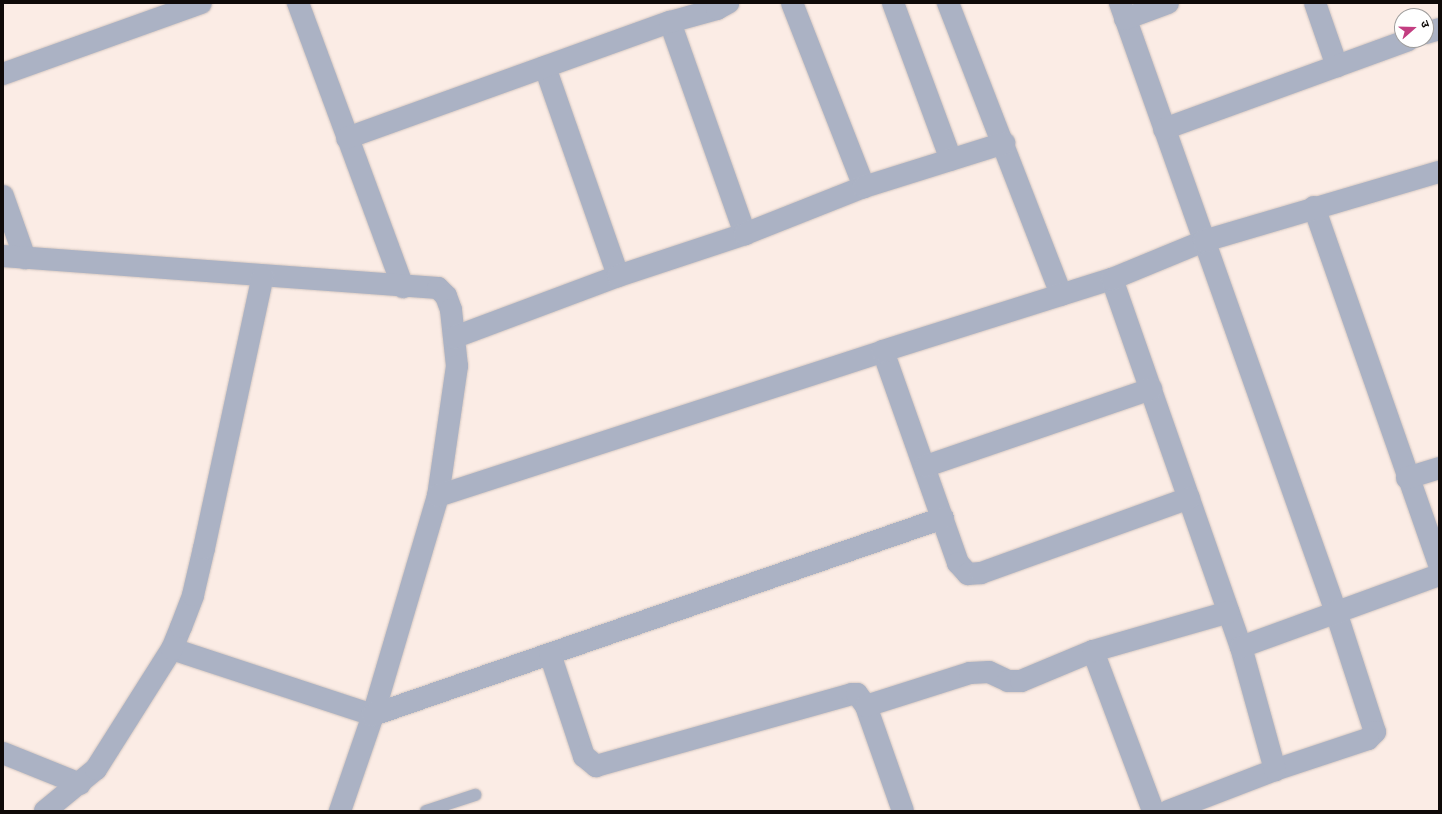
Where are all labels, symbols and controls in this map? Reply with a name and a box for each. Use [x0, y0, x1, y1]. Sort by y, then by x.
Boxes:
north arrow [1394, 8, 1434, 48]
text: उ [1417, 18, 1433, 30]

